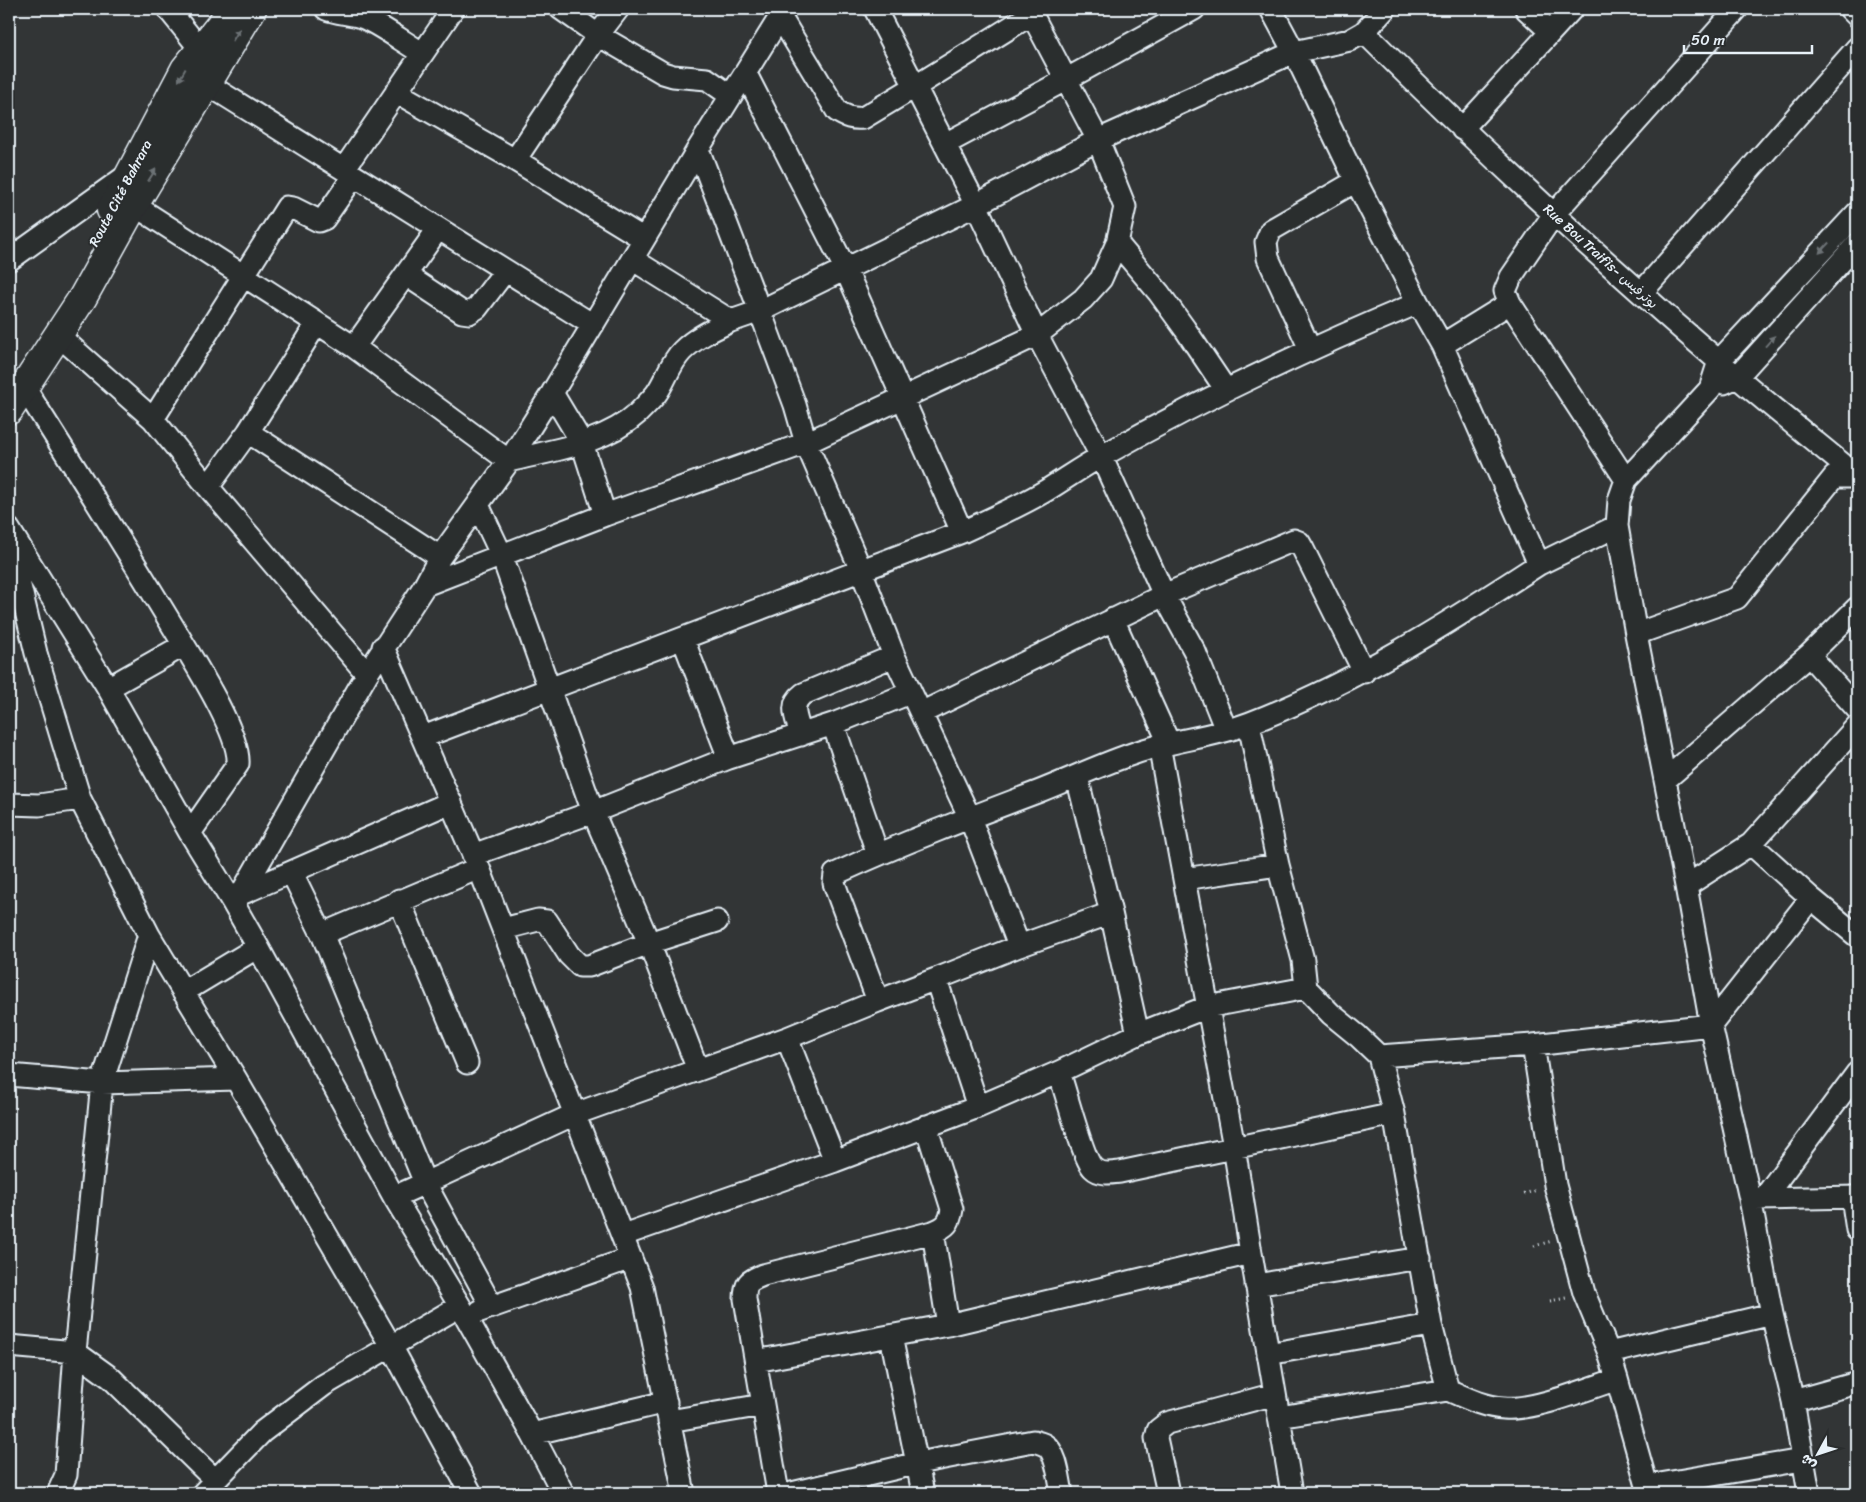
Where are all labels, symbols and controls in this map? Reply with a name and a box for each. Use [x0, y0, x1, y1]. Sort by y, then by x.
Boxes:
scale bar [1684, 22, 1811, 54]
text: 50 m [1691, 27, 1726, 53]
one-way arrow [232, 29, 241, 42]
one-way arrow [178, 68, 186, 83]
street label: Route Cité Bahrara [82, 135, 159, 251]
one-way arrow [148, 168, 157, 181]
street label: Rue Bou Traifis- بوترفيس [1537, 197, 1664, 315]
one-way arrow [1818, 242, 1830, 254]
one-way arrow [1764, 336, 1776, 348]
north arrow [1794, 1430, 1844, 1480]
text: ش [1794, 1448, 1823, 1476]

